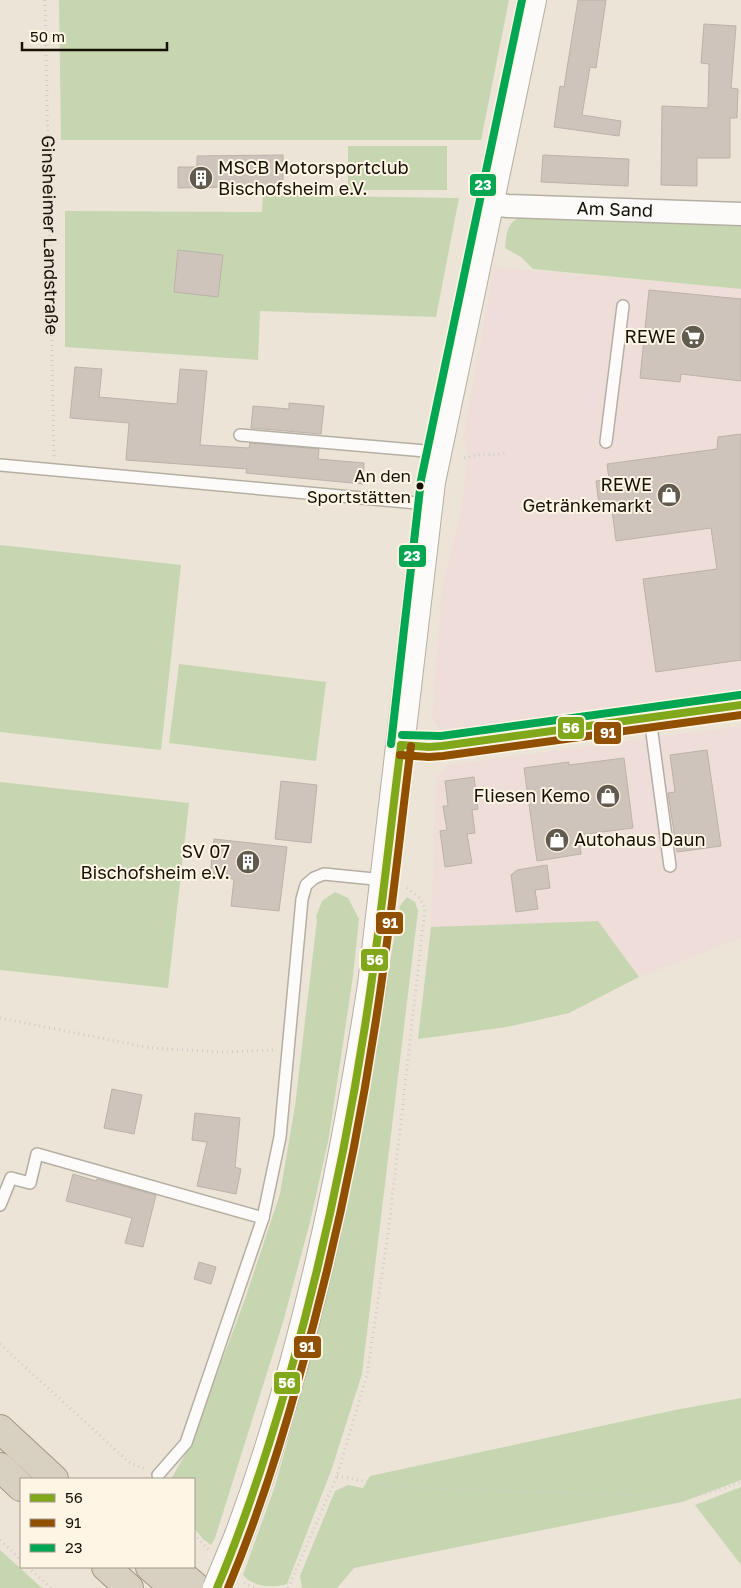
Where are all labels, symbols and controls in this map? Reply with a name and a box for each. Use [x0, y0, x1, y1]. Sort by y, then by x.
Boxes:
scale bar [22, 20, 168, 52]
text: 50 m [30, 27, 65, 45]
street label: Ginsheimer Landstraße [38, 135, 64, 335]
place label: MSCB Motorsportclub Bischofsheim e.V. [218, 156, 409, 199]
building icon: MSCB Motorsportclub Bischofsheim e.V. [188, 165, 214, 191]
line badge: 23 [469, 173, 497, 197]
text: 23 [474, 176, 492, 193]
street label: Am Sand [576, 196, 653, 221]
supermarket icon: REWE [680, 324, 706, 350]
place label: REWE [625, 325, 676, 347]
place label: An den Sportstätten [307, 465, 411, 507]
place label: REWE Getränkemarkt [522, 473, 652, 516]
marker: An den Sportstätten [415, 481, 425, 491]
shop icon: REWE Getränkemarkt [656, 482, 682, 508]
line badge: 23 [398, 544, 427, 568]
text: 23 [403, 547, 421, 564]
line badge: 56 [557, 716, 585, 740]
text: 56 [562, 719, 580, 736]
line badge: 91 [593, 721, 622, 745]
text: 91 [600, 724, 616, 741]
shop icon: Fliesen Kemo [595, 783, 621, 809]
place label: Fliesen Kemo [473, 784, 590, 806]
shop icon: Autohaus Daun [544, 827, 570, 853]
place label: Autohaus Daun [574, 828, 706, 850]
place label: SV 07 Bischofsheim e.V. [80, 840, 230, 883]
building icon: SV 07 Bischofsheim e.V. [235, 849, 261, 875]
line badge: 91 [375, 911, 404, 935]
text: 91 [382, 914, 398, 931]
line badge: 56 [360, 948, 389, 972]
text: 56 [366, 951, 384, 968]
line badge: 91 [293, 1335, 322, 1359]
text: 91 [299, 1338, 315, 1355]
line badge: 56 [273, 1371, 301, 1395]
text: 56 [278, 1374, 296, 1391]
legend [20, 1478, 195, 1568]
text: 56 [65, 1488, 83, 1506]
text: 91 [65, 1513, 81, 1531]
text: 23 [65, 1538, 82, 1556]

